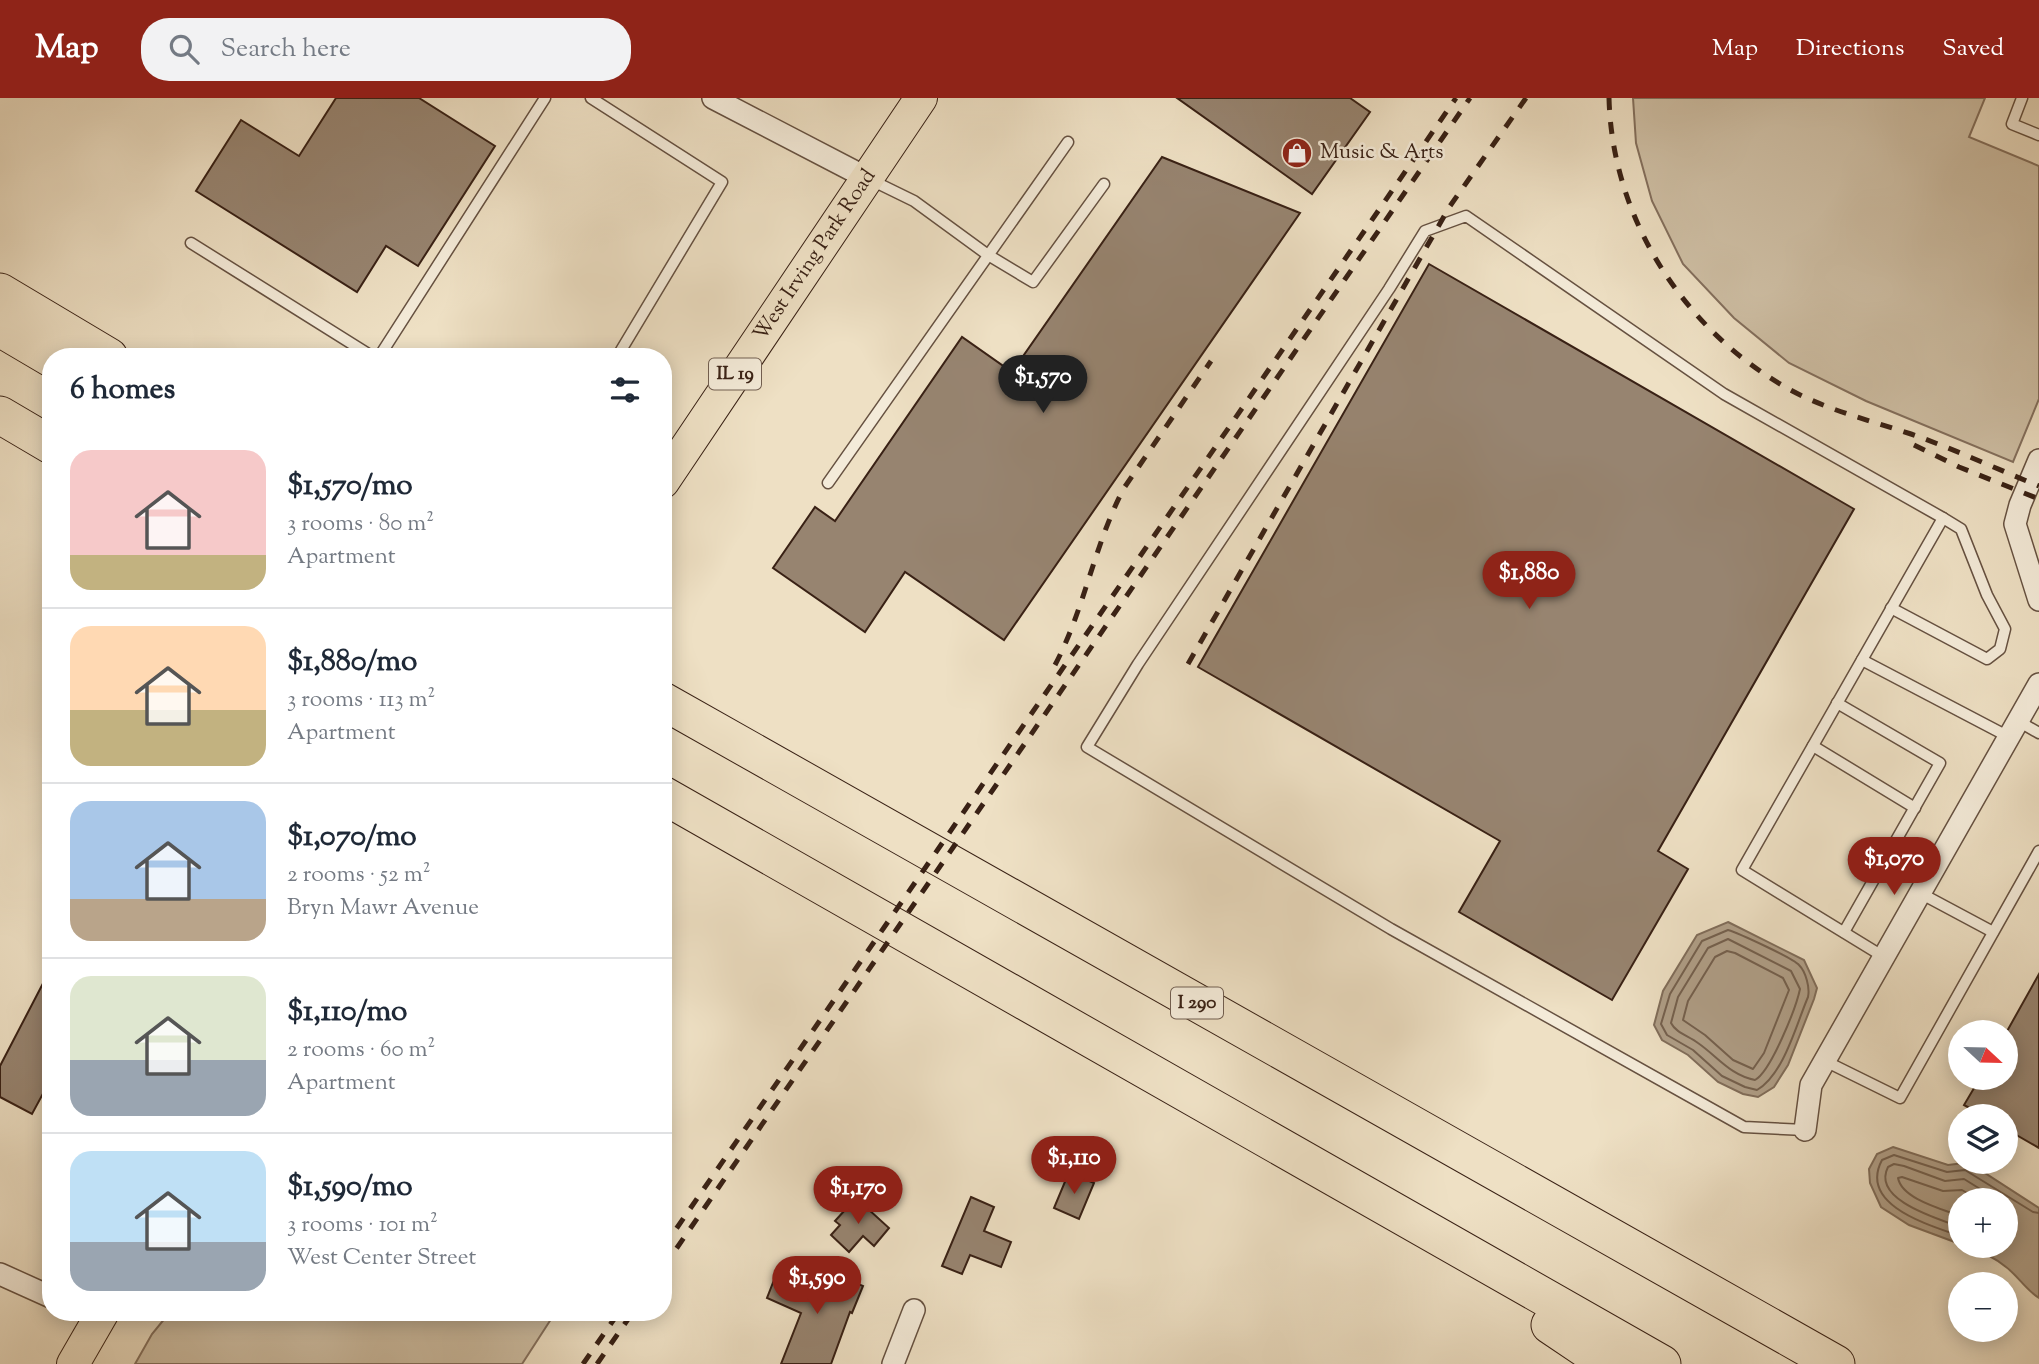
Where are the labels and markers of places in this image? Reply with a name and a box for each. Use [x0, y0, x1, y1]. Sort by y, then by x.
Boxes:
shop icon: Music & Arts [1280, 136, 1314, 170]
place label: Music & Arts [1320, 138, 1443, 168]
pin: $1,570 [986, 356, 1100, 415]
pin: $1,880 [1472, 552, 1586, 611]
pin: $1,070 [1837, 838, 1951, 897]
pin: $1,110 [1017, 1136, 1131, 1196]
pin: $1,170 [801, 1166, 915, 1226]
pin: $1,590 [760, 1256, 874, 1316]

